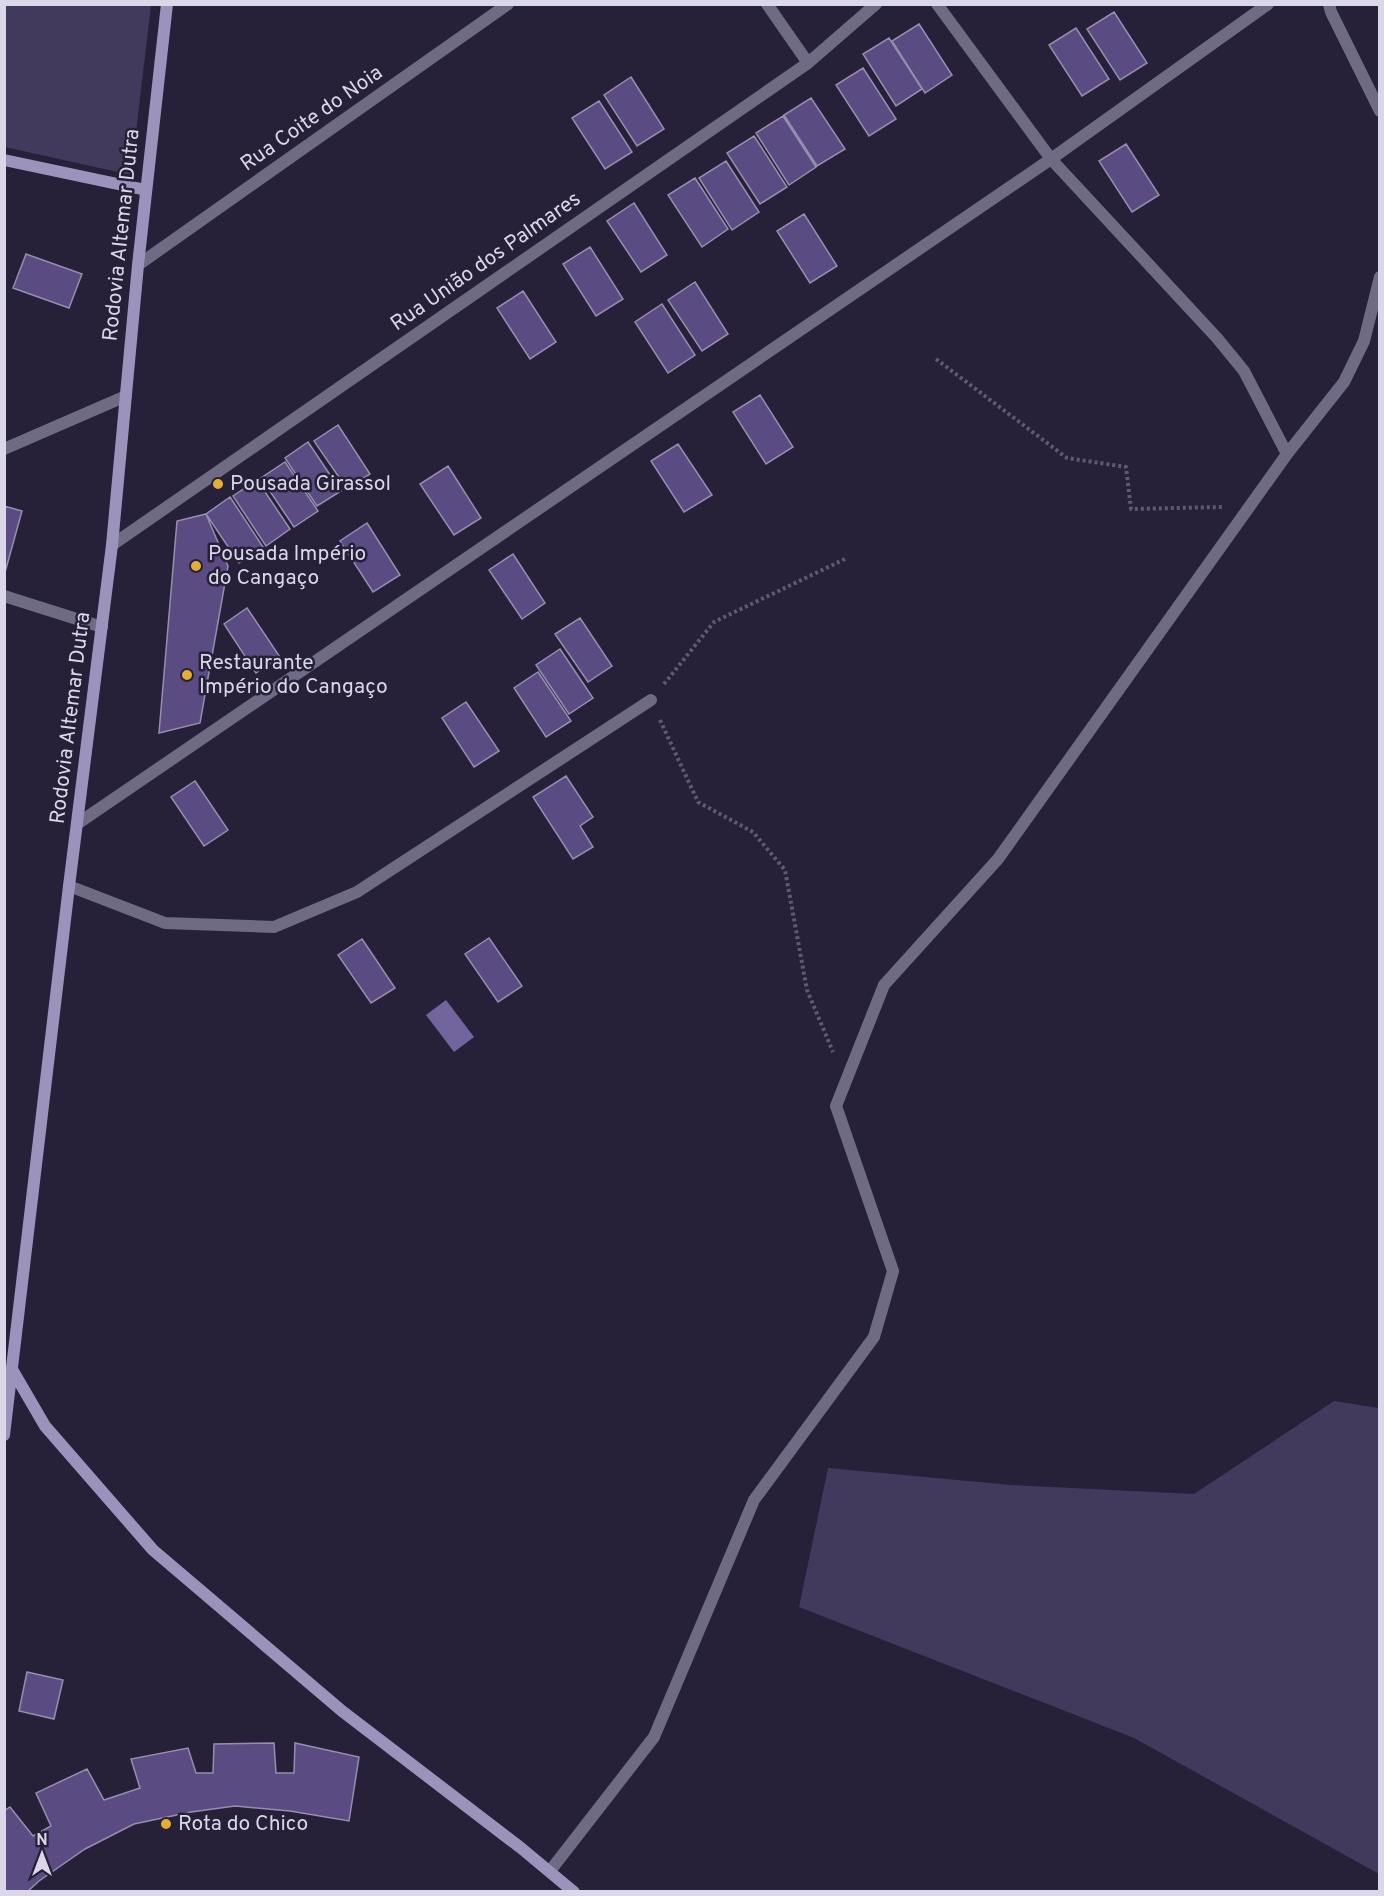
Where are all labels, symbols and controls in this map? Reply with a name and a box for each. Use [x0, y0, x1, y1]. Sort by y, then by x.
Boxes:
street label: Rua Coite do Noia [236, 60, 388, 178]
street label: Rodovia Altemar Dutra [97, 127, 147, 343]
street label: Rua União dos Palmares [386, 186, 586, 338]
place label: Pousada Girassol [230, 471, 391, 498]
marker: Pousada Girassol [211, 477, 225, 491]
place label: Pousada Império do Cangaço [208, 541, 366, 592]
marker: Pousada Império do Cangaço [189, 559, 203, 573]
street label: Rodovia Altemar Dutra [45, 610, 97, 826]
place label: Restaurante Império do Cangaço [199, 650, 388, 701]
marker: Restaurante Império do Cangaço [180, 668, 194, 682]
place label: Rota do Chico [178, 1811, 308, 1838]
marker: Rota do Chico [159, 1817, 173, 1831]
north arrow [12, 1824, 72, 1884]
text: N [36, 1831, 48, 1851]

